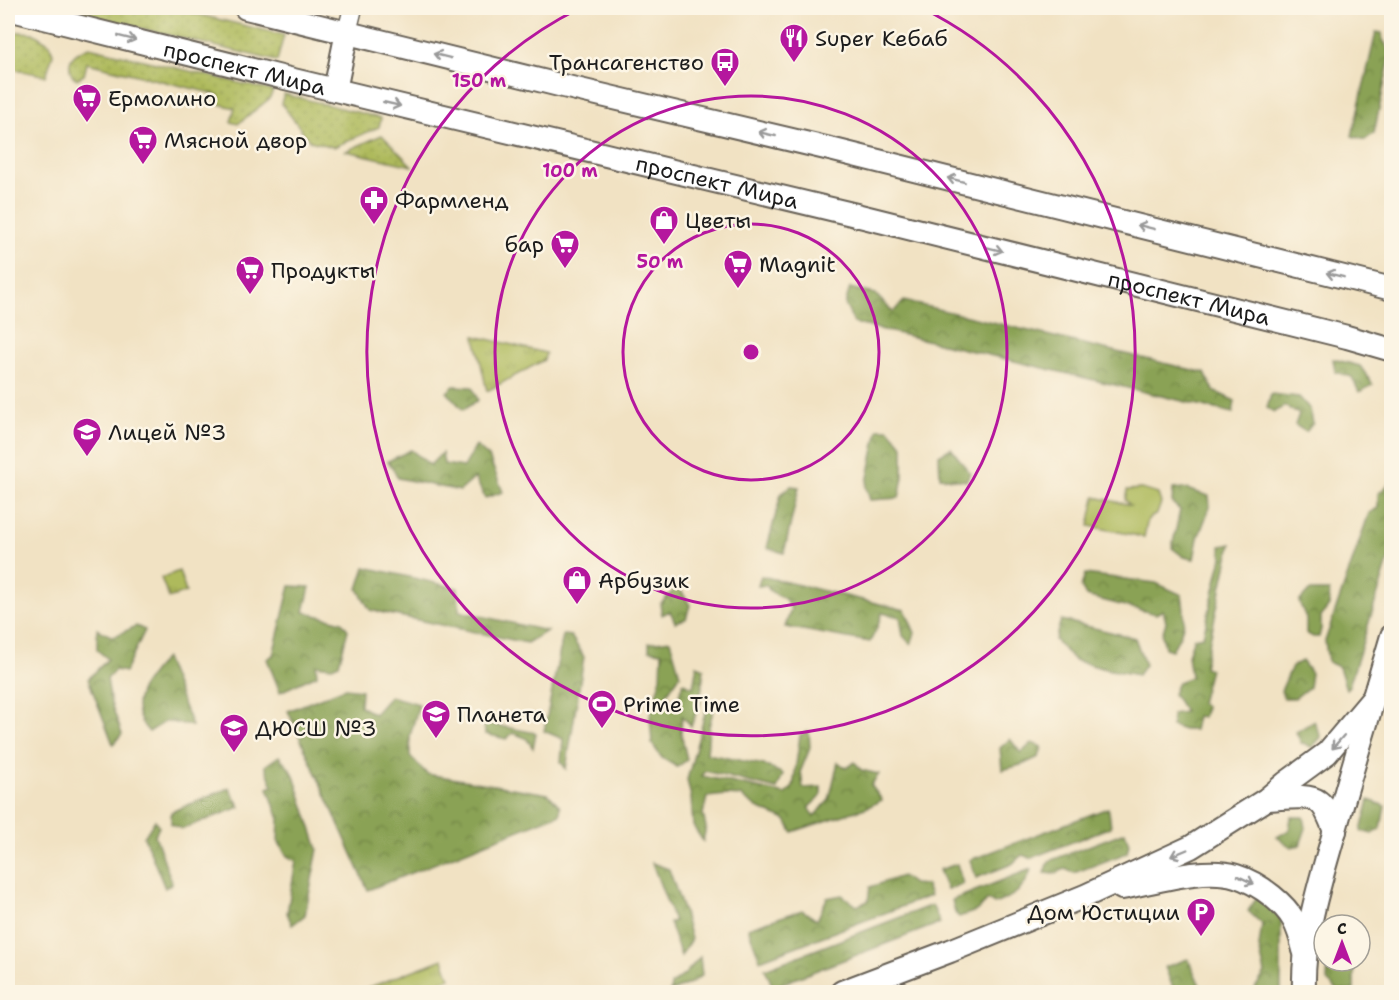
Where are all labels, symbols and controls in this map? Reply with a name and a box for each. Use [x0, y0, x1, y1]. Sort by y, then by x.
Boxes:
restaurant icon: Super Кебаб [778, 22, 810, 64]
place label: Super Кебаб [815, 24, 947, 53]
one-way arrow [117, 32, 136, 44]
street label: проспект Мира [161, 34, 329, 102]
bus stop icon: Трансагенство [709, 46, 741, 88]
place label: Трансагенство [549, 48, 704, 77]
one-way arrow [432, 50, 451, 62]
text: 150 m [452, 69, 507, 93]
supermarket icon: Ермолино [71, 82, 103, 124]
place label: Ермолино [108, 84, 216, 113]
one-way arrow [382, 98, 401, 110]
supermarket icon: Мясной двор [127, 124, 159, 166]
place label: Мясной двор [164, 126, 307, 155]
one-way arrow [758, 128, 777, 140]
street label: проспект Мира [633, 149, 802, 216]
text: 100 m [542, 159, 598, 183]
one-way arrow [947, 174, 966, 186]
pharmacy icon: Фармленд [358, 184, 390, 226]
place label: Фармленд [395, 186, 509, 215]
shop icon: Цветы [648, 204, 680, 246]
place label: Цветы [685, 206, 751, 235]
one-way arrow [1136, 221, 1155, 233]
supermarket icon: бар [549, 228, 581, 270]
place label: бар [505, 230, 544, 259]
one-way arrow [984, 244, 1003, 256]
supermarket icon: Magnit [722, 248, 754, 290]
text: 50 m [637, 250, 684, 274]
place label: Magnit [759, 250, 836, 279]
supermarket icon: Продукты [234, 254, 266, 296]
place label: Продукты [271, 256, 376, 285]
street label: проспект Мира [1105, 264, 1274, 332]
one-way arrow [1326, 268, 1345, 280]
centre of rings [741, 342, 761, 362]
school or university icon: Лицей №3 [71, 416, 103, 458]
place label: Лицей №3 [108, 418, 226, 447]
shop icon: Арбузик [561, 564, 593, 606]
place label: Арбузик [598, 566, 689, 595]
sports icon: Prime Time [586, 688, 618, 730]
place label: Prime Time [623, 690, 740, 719]
school or university icon: Планета [420, 698, 452, 740]
place label: Планета [457, 700, 547, 729]
school or university icon: ДЮСШ №3 [218, 712, 250, 754]
place label: ДЮСШ №3 [255, 714, 377, 743]
one-way arrow [1331, 734, 1345, 749]
one-way arrow [1170, 848, 1188, 859]
one-way arrow [1236, 875, 1254, 887]
parking icon: Дом Юстиции [1185, 896, 1217, 938]
place label: Дом Юстиции [1027, 898, 1180, 927]
north arrow [1312, 913, 1372, 973]
text: С [1337, 918, 1347, 939]

